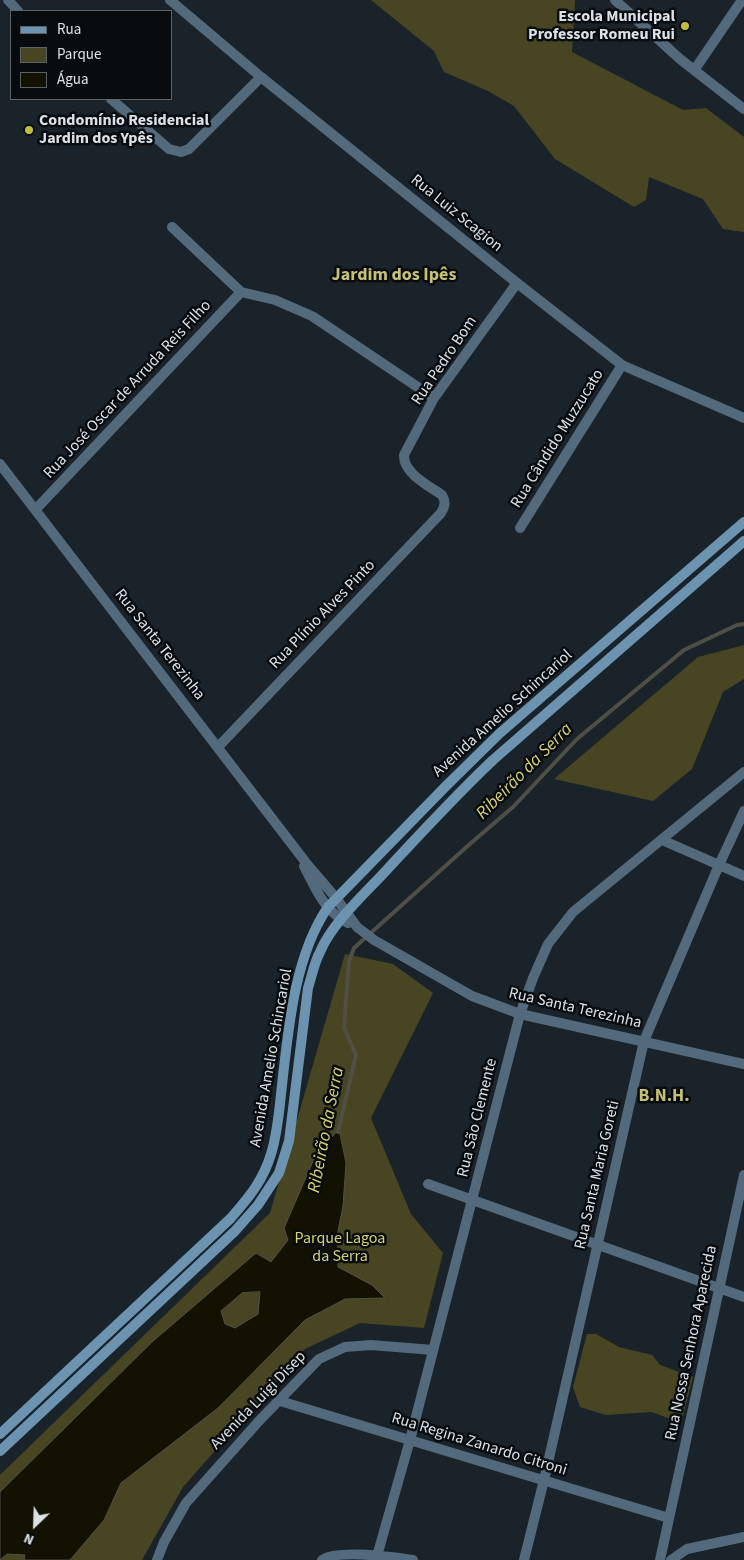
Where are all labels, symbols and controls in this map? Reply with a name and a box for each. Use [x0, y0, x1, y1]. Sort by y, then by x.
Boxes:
place label: Escola Municipal Professor Romeu Rui [528, 7, 675, 45]
legend [10, 10, 172, 100]
text: Rua [57, 19, 81, 40]
marker: Escola Municipal Professor Romeu Rui [679, 20, 691, 32]
text: Parque [57, 44, 101, 65]
text: Água [57, 69, 88, 90]
place label: Condomínio Residencial Jardim dos Ypês [39, 111, 209, 149]
marker: Condomínio Residencial Jardim dos Ypês [23, 124, 35, 136]
street label: Rua Luiz Scagion [406, 171, 506, 257]
district label: Jardim dos Ipês [332, 265, 456, 287]
street label: Rua José Oscar de Arruda Reis Filho [40, 297, 216, 483]
street label: Rua Pedro Bom [408, 313, 482, 409]
street label: Rua Cândido Muzzucato [507, 366, 609, 512]
street label: Rua Plínio Alves Pinto [266, 556, 380, 674]
street label: Rua Santa Terezinha [110, 586, 208, 704]
street label: Avenida Amelio Schincariol [429, 646, 577, 782]
water label: Ribeirão da Serra [472, 719, 578, 825]
street label: Avenida Amelio Schincariol [247, 967, 297, 1149]
street label: Rua Santa Terezinha [507, 984, 643, 1034]
street label: Rua São Clemente [454, 1057, 502, 1179]
water label: Ribeirão da Serra [304, 1065, 350, 1195]
district label: B.N.H. [638, 1086, 690, 1108]
street label: Rua Santa Maria Goreti [572, 1099, 624, 1251]
park label: Parque Lagoa da Serra [295, 1229, 385, 1267]
street label: Rua Nossa Senhora Aparecida [662, 1244, 722, 1442]
street label: Avenida Luigi Disep [207, 1348, 311, 1454]
street label: Rua Regina Zanardo Citroni [389, 1409, 569, 1481]
north arrow [10, 1500, 60, 1550]
text: N [21, 1528, 37, 1550]

